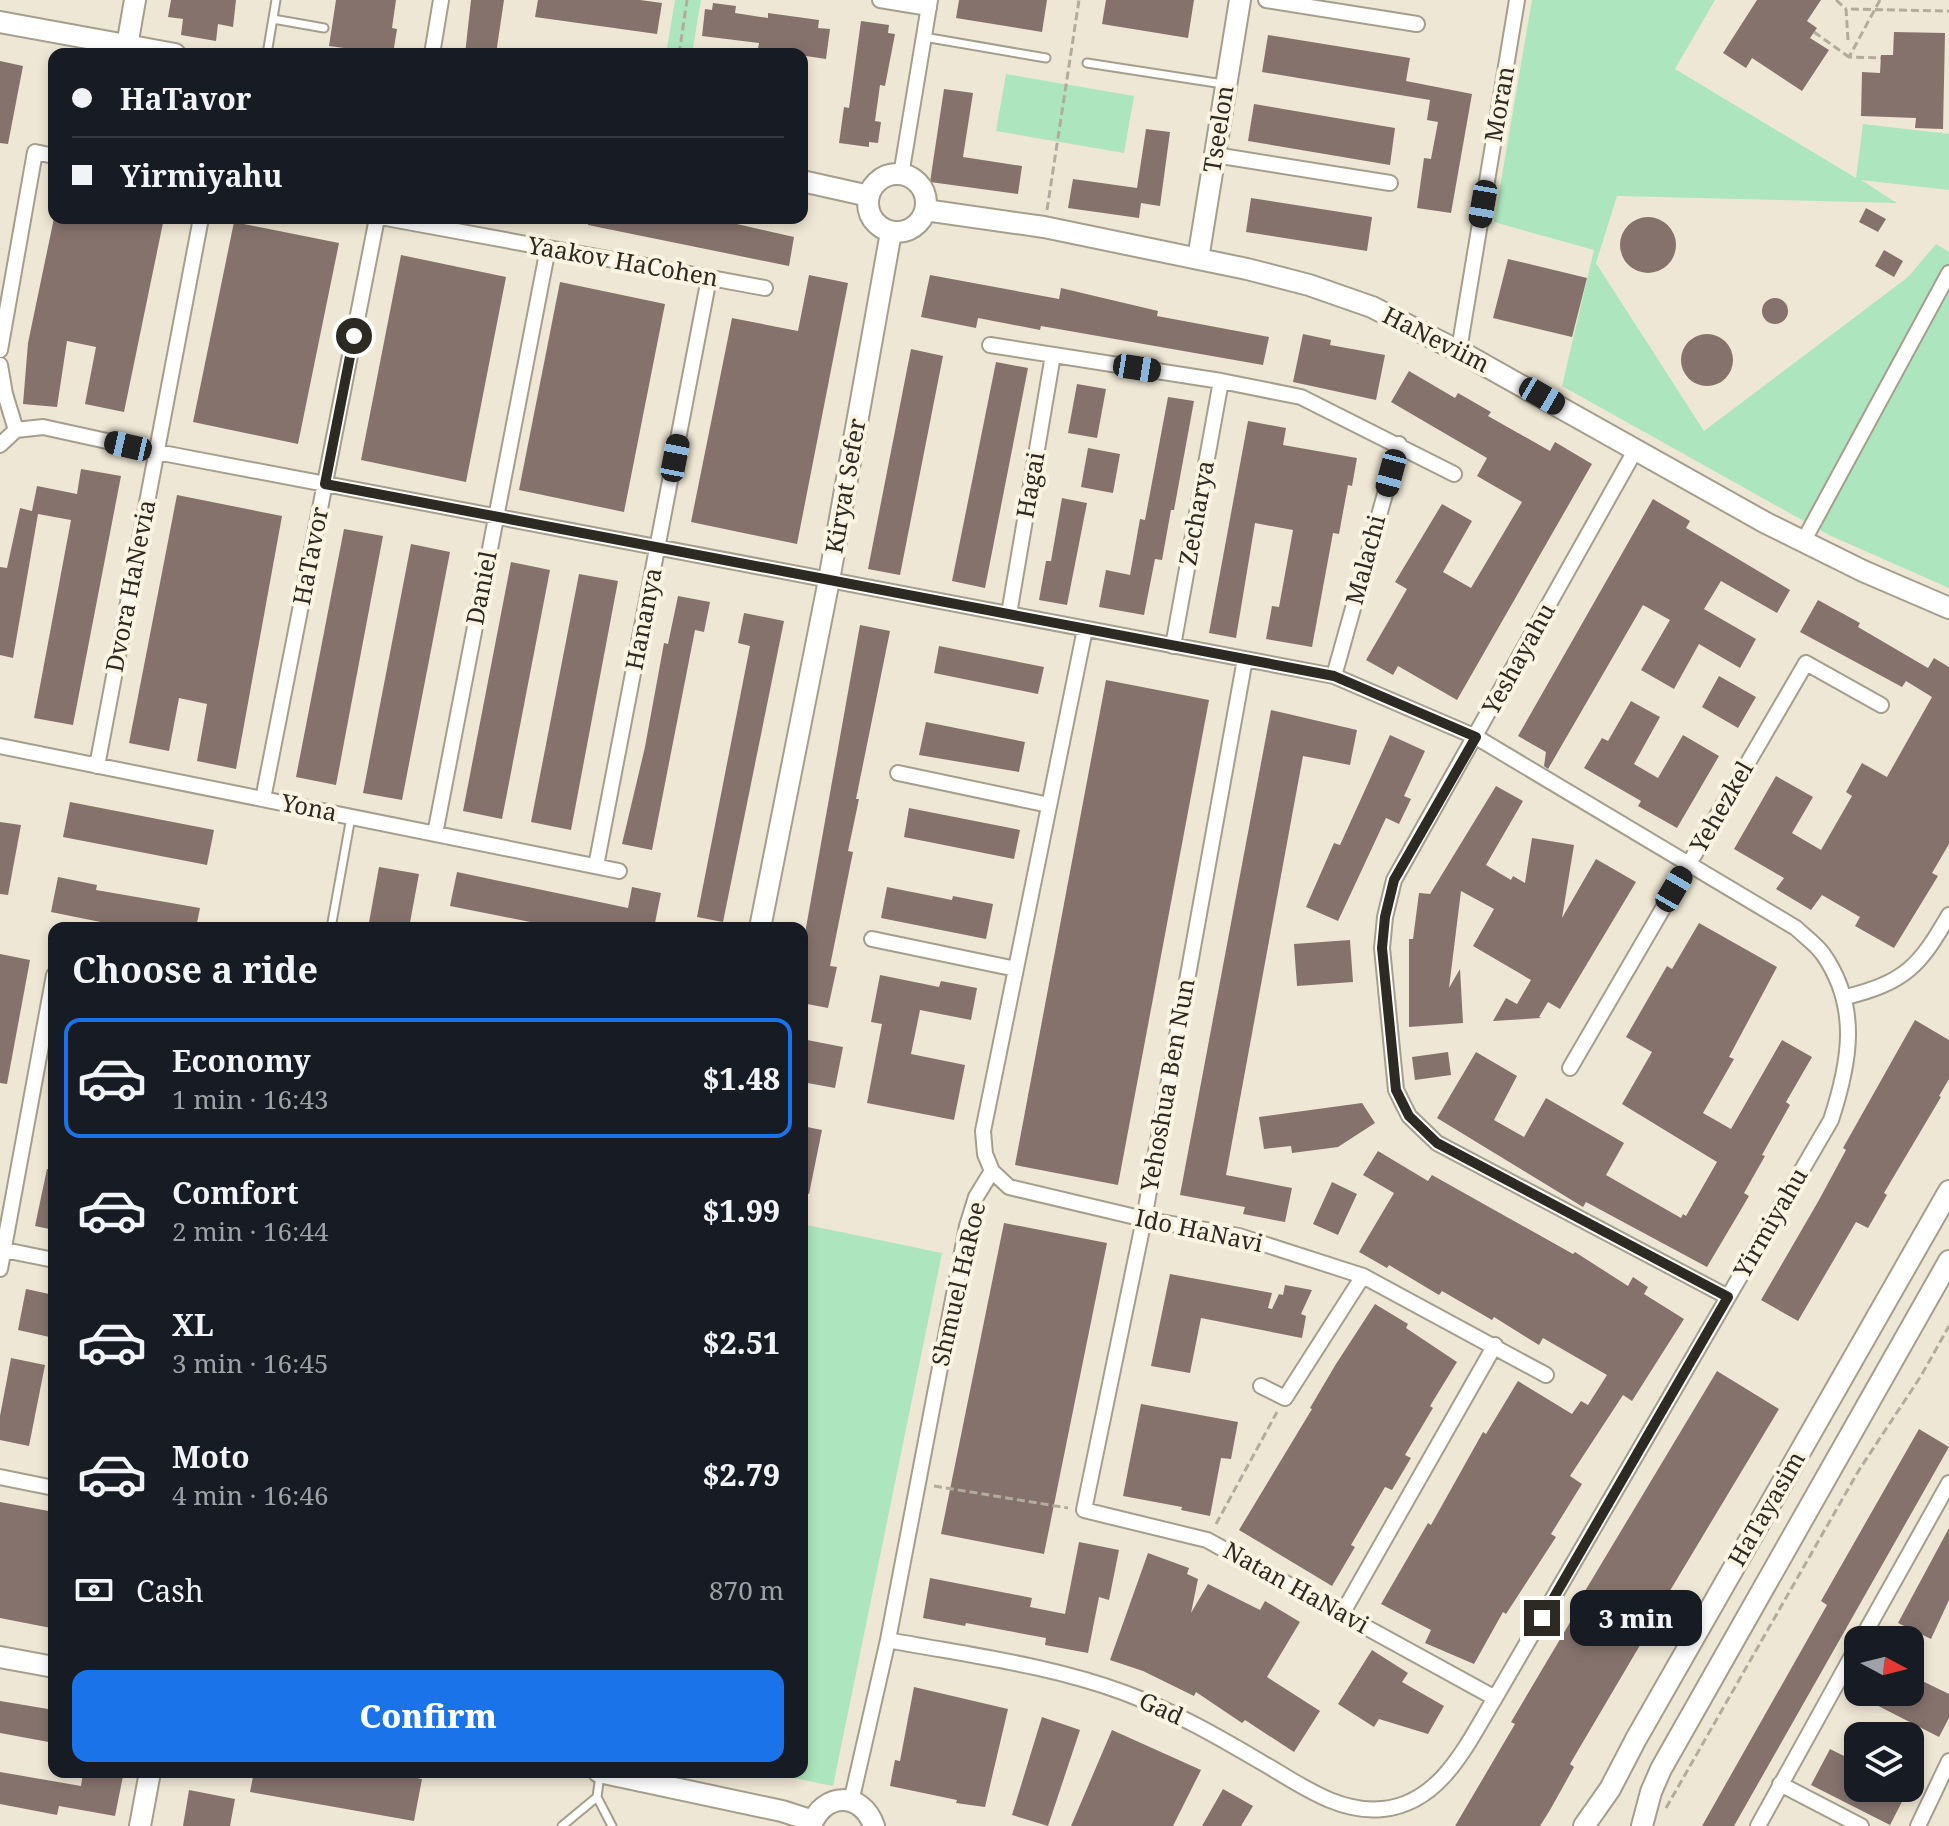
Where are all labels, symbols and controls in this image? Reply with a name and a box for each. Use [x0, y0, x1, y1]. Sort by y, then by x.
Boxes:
street label: Moran [1476, 63, 1521, 144]
text: HaTavor [120, 78, 252, 119]
street label: Tseelon [1194, 83, 1241, 175]
text: Yirmiyahu [120, 155, 283, 196]
car [1467, 178, 1499, 230]
street label: Yaakov HaCohen [524, 227, 721, 294]
street label: HaNeviim [1378, 298, 1496, 380]
route start [336, 318, 372, 354]
car [1111, 352, 1163, 384]
car [1515, 374, 1569, 418]
street label: Kiryat Sefer [816, 416, 873, 556]
car [102, 429, 154, 463]
car [659, 432, 691, 484]
car [1373, 447, 1409, 499]
street label: Hagai [1007, 449, 1052, 520]
street label: Zecharya [1170, 458, 1221, 568]
street label: Dvora HaNevia [97, 497, 162, 675]
street label: HaTavor [284, 504, 335, 608]
street label: Malachi [1337, 511, 1392, 608]
street label: Daniel [457, 548, 504, 627]
street label: Hananya [616, 565, 669, 673]
street label: Yeshayahu [1473, 597, 1562, 721]
street label: Yehezkel [1681, 754, 1760, 859]
street label: Yona [278, 785, 340, 828]
car [1652, 862, 1696, 916]
text: Choose a ride [72, 945, 318, 994]
street label: Yehoshua Ben Nun [1131, 976, 1201, 1195]
text: Economy [172, 1040, 311, 1081]
icon: car [76, 1042, 148, 1114]
text: $1.48 [703, 1058, 780, 1099]
text: 1 min · 16:43 [172, 1081, 329, 1117]
street label: Yirmiyahu [1724, 1161, 1814, 1284]
text: Comfort [172, 1172, 299, 1213]
icon: car [76, 1174, 148, 1246]
text: $1.99 [703, 1190, 780, 1231]
street label: Shmuel HaRoe [923, 1198, 992, 1369]
street label: Ido HaNavi [1133, 1200, 1266, 1259]
text: 2 min · 16:44 [172, 1213, 329, 1249]
text: XL [172, 1304, 214, 1345]
icon: car [76, 1306, 148, 1378]
text: $2.51 [703, 1322, 780, 1363]
text: 3 min · 16:45 [172, 1345, 329, 1381]
text: Moto [172, 1436, 250, 1477]
icon: car [76, 1438, 148, 1510]
street label: HaTayasim [1719, 1444, 1812, 1572]
text: $2.79 [703, 1454, 780, 1495]
text: 4 min · 16:46 [172, 1477, 329, 1513]
street label: Natan HaNavi [1218, 1533, 1376, 1640]
icon: cash [72, 1568, 116, 1612]
text: Cash [136, 1570, 204, 1611]
text: 870 m [709, 1572, 784, 1608]
callout: 3 min [1570, 1590, 1702, 1646]
route end [1524, 1600, 1560, 1636]
text: 3 min [1599, 1600, 1673, 1636]
north arrow [1844, 1626, 1924, 1706]
map controls [1844, 1626, 1924, 1802]
button: Confirm [72, 1670, 784, 1762]
street label: Gad [1134, 1683, 1189, 1732]
button: layers [1844, 1722, 1924, 1802]

